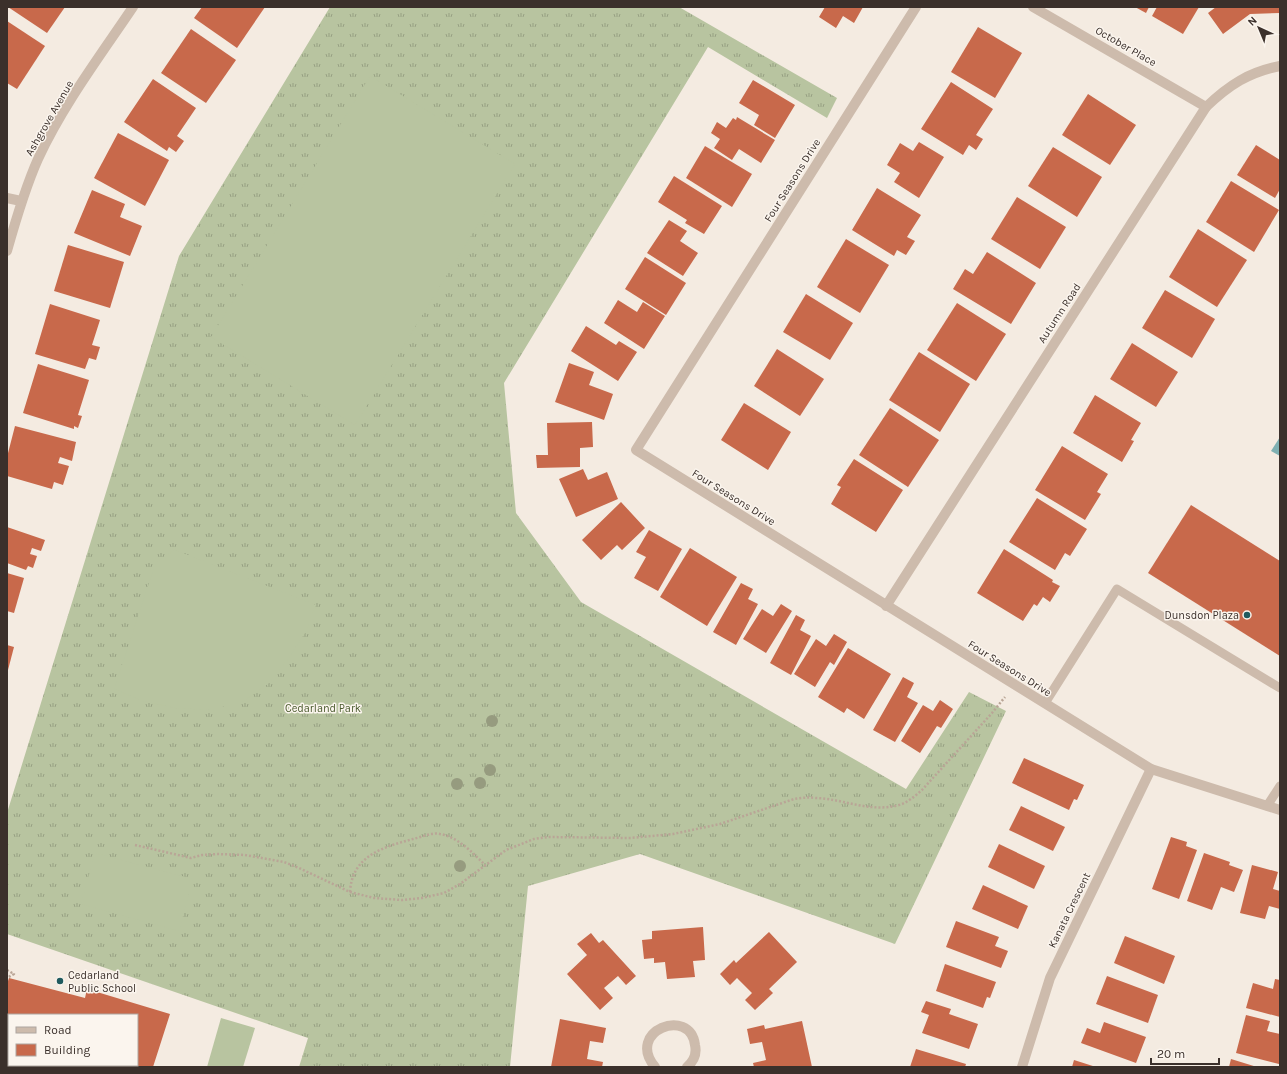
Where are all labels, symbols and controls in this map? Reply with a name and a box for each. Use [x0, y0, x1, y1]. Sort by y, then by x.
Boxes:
north arrow [1239, 8, 1279, 48]
text: N [1245, 14, 1260, 29]
street label: October Place [1093, 24, 1159, 69]
street label: Ashgrove Avenue [23, 78, 76, 158]
street label: Four Seasons Drive [762, 136, 823, 224]
street label: Autumn Road [1035, 281, 1084, 346]
street label: Four Seasons Drive [690, 467, 778, 528]
place label: Dunsdon Plaza [1164, 609, 1239, 622]
marker: Dunsdon Plaza [1242, 610, 1252, 620]
street label: Four Seasons Drive [966, 638, 1054, 699]
park label: Cedarland Park [285, 702, 361, 715]
street label: Kanata Crescent [1046, 870, 1093, 950]
place label: Cedarland Public School [68, 969, 136, 995]
marker: Cedarland Public School [55, 976, 65, 986]
legend [8, 1014, 138, 1066]
text: Road [44, 1023, 72, 1037]
scale bar [1151, 1040, 1219, 1066]
text: Building [44, 1043, 91, 1057]
text: 20 m [1157, 1047, 1185, 1061]

